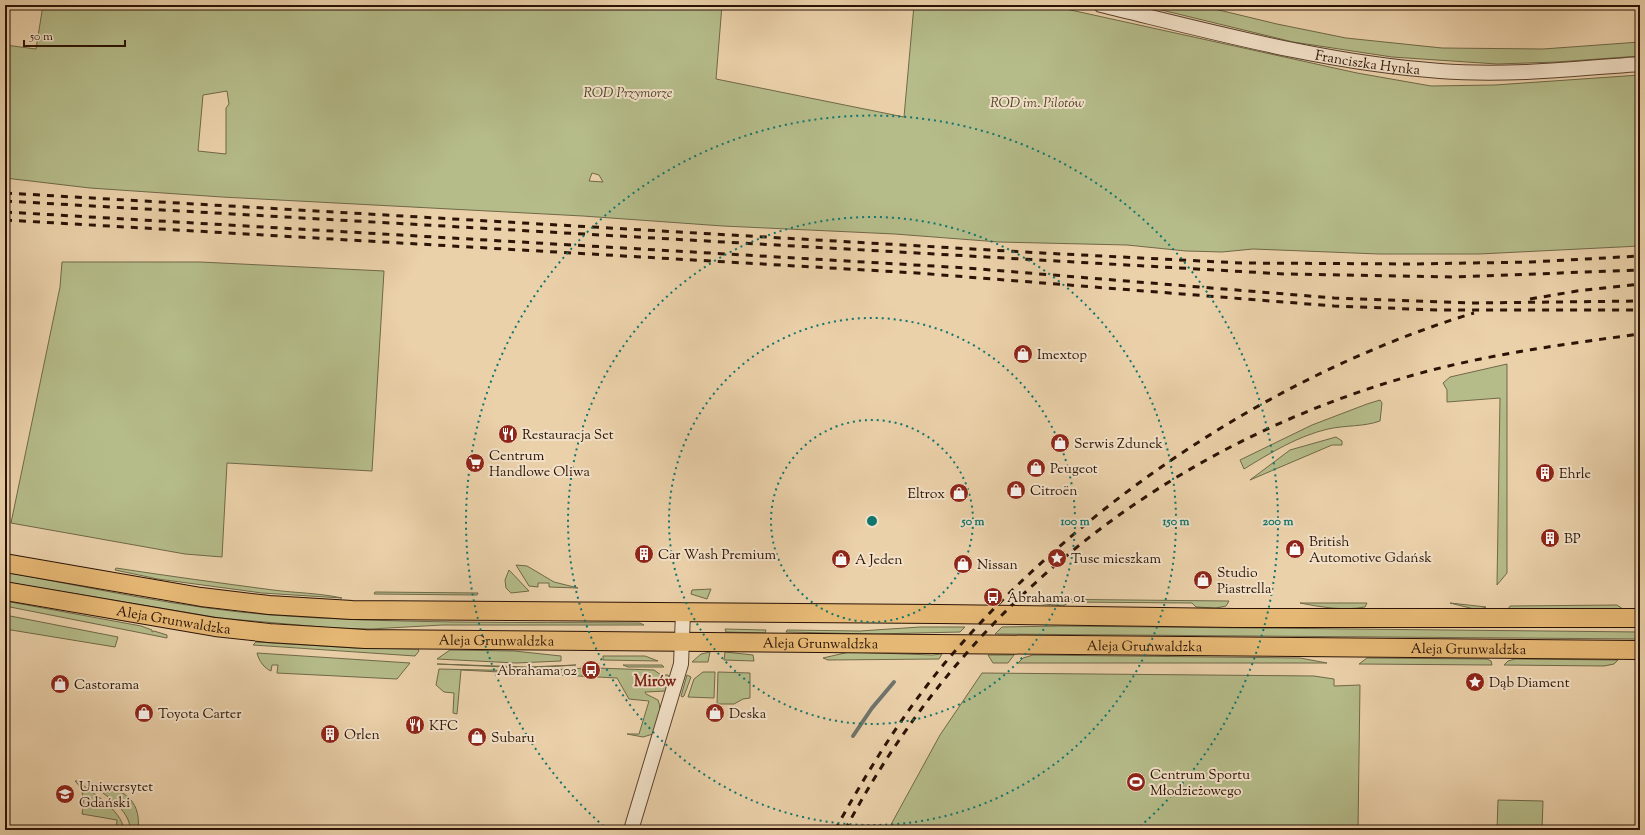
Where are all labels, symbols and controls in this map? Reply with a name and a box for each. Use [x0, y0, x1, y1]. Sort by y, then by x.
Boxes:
scale bar [24, 22, 125, 48]
text: 50 m [29, 28, 53, 46]
street label: Franciszka Hynka [1313, 47, 1422, 81]
park label: ROD Przymorze [584, 84, 673, 104]
park label: ROD im. Pilotów [990, 94, 1084, 114]
shop icon: Imextop [1012, 343, 1034, 365]
place label: Imextop [1037, 346, 1087, 366]
restaurant icon: Restauracja Set [497, 423, 519, 445]
place label: Restauracja Set [522, 426, 614, 446]
shop icon: Serwis Zdunek [1049, 432, 1071, 454]
place label: Serwis Zdunek [1074, 435, 1163, 455]
place label: Centrum Handlowe Oliwa [489, 447, 590, 483]
supermarket icon: Centrum Handlowe Oliwa [464, 452, 486, 474]
shop icon: Peugeot [1025, 457, 1047, 479]
place label: Peugeot [1050, 460, 1098, 480]
building icon: Ehrle [1534, 462, 1556, 484]
place label: Ehrle [1559, 465, 1591, 485]
shop icon: Citroën [1005, 479, 1027, 501]
shop icon: Eltrox [948, 482, 970, 504]
place label: Citroën [1030, 482, 1078, 502]
place label: Eltrox [908, 485, 945, 505]
text: 50 m [961, 513, 985, 531]
text: 100 m [1059, 513, 1090, 531]
text: 150 m [1161, 513, 1190, 531]
text: 200 m [1263, 513, 1293, 531]
centre of rings [865, 514, 879, 528]
building icon: BP [1539, 527, 1561, 549]
place label: BP [1564, 530, 1581, 550]
place label: British Automotive Gdańsk [1309, 533, 1432, 569]
shop icon: British Automotive Gdańsk [1284, 538, 1306, 560]
building icon: Car Wash Premium [633, 543, 655, 565]
place label: Car Wash Premium [658, 546, 776, 566]
place icon: Tuse mieszkam [1046, 547, 1068, 569]
shop icon: A Jeden [830, 548, 852, 570]
place label: Tuse mieszkam [1071, 550, 1162, 570]
place label: A Jeden [855, 551, 903, 571]
shop icon: Nissan [952, 553, 974, 575]
place label: Nissan [977, 556, 1018, 576]
place label: Studio Piastrella [1217, 564, 1272, 600]
shop icon: Studio Piastrella [1192, 569, 1214, 591]
bus stop icon: Abrahama 01 [982, 586, 1004, 608]
place label: Abrahama 01 [1007, 589, 1086, 609]
street label: Aleja Grunwaldzka [115, 602, 232, 641]
street label: Aleja Grunwaldzka [438, 632, 555, 653]
street label: Aleja Grunwaldzka [762, 634, 879, 655]
street label: Aleja Grunwaldzka [1086, 637, 1203, 658]
street label: Aleja Grunwaldzka [1410, 640, 1527, 661]
bus stop icon: Abrahama 02 [580, 659, 602, 681]
place label: Abrahama 02 [497, 662, 577, 682]
place icon: Dąb Diament [1464, 671, 1486, 693]
district label: Mirów [634, 672, 677, 693]
shop icon: Castorama [49, 673, 71, 695]
place label: Dąb Diament [1489, 674, 1570, 694]
place label: Castorama [74, 676, 140, 696]
shop icon: Toyota Carter [133, 702, 155, 724]
shop icon: Deska [704, 702, 726, 724]
place label: Toyota Carter [158, 705, 242, 725]
place label: Deska [729, 705, 767, 725]
restaurant icon: KFC [404, 714, 426, 736]
place label: KFC [429, 717, 458, 737]
building icon: Orlen [319, 723, 341, 745]
place label: Orlen [344, 726, 380, 746]
shop icon: Subaru [466, 726, 488, 748]
place label: Subaru [491, 729, 535, 749]
place label: Centrum Sportu Młodzieżowego [1150, 766, 1250, 802]
sports icon: Centrum Sportu Młodzieżowego [1125, 771, 1147, 793]
place label: Uniwersytet Gdański [79, 778, 153, 814]
school or university icon: Uniwersytet Gdański [54, 783, 76, 805]

